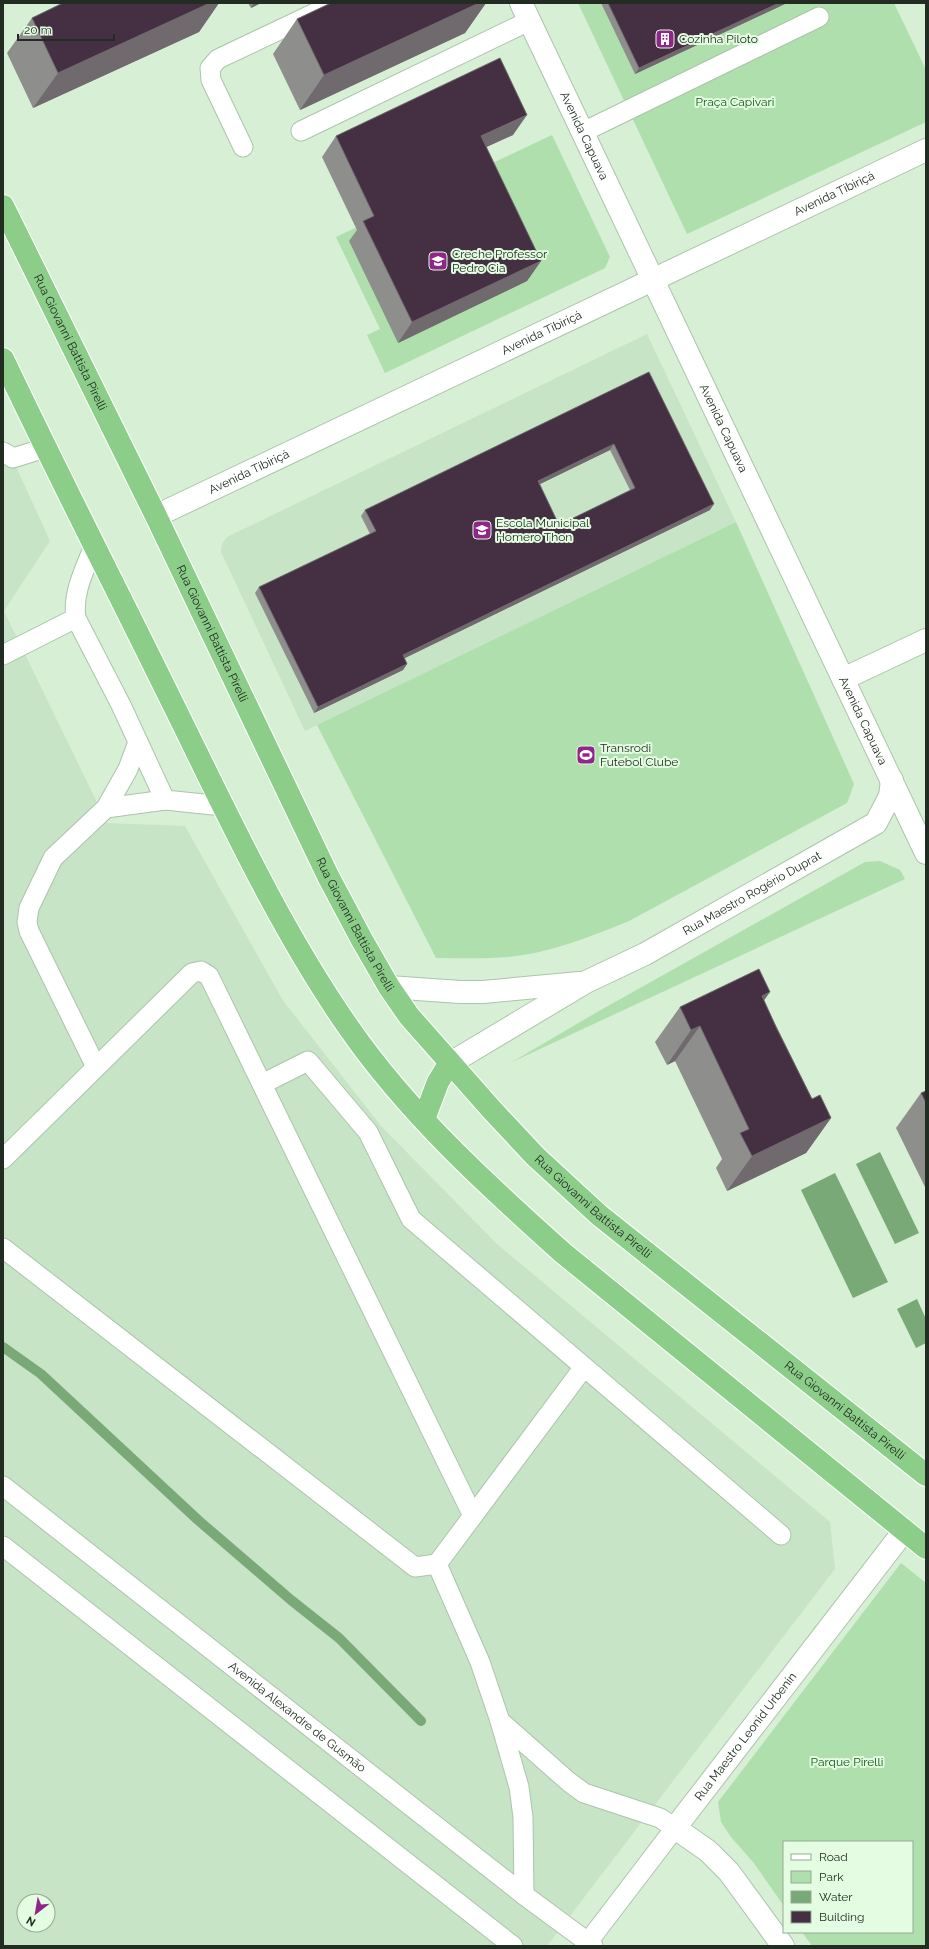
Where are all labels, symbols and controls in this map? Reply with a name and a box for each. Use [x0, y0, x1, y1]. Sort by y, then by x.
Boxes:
scale bar [18, 16, 114, 42]
text: 20 m [24, 23, 52, 37]
building icon: Cozinha Piloto [654, 28, 676, 50]
place label: Cozinha Piloto [679, 32, 758, 46]
street label: Avenida Capuava [557, 89, 611, 182]
park label: Praça Capivari [696, 95, 774, 109]
street label: Avenida Tibiriçá [792, 169, 877, 219]
place label: Creche Professor Pedro Cia [452, 247, 548, 275]
school or university icon: Creche Professor Pedro Cia [427, 250, 449, 272]
street label: Rua Giovanni Battista Pirelli [31, 272, 110, 413]
street label: Avenida Tibiriçá [499, 308, 584, 358]
street label: Avenida Capuava [697, 382, 751, 475]
street label: Avenida Tibiriçá [207, 447, 291, 497]
place label: Escola Municipal Homero Thon [496, 516, 590, 544]
school or university icon: Escola Municipal Homero Thon [471, 519, 493, 541]
street label: Rua Giovanni Battista Pirelli [174, 563, 251, 704]
street label: Avenida Capuava [836, 674, 890, 767]
place label: Transrodi Futebol Clube [600, 741, 678, 769]
sports icon: Transrodi Futebol Clube [575, 744, 597, 766]
street label: Rua Maestro Rogério Duprat [680, 849, 824, 938]
street label: Rua Giovanni Battista Pirelli [313, 855, 397, 994]
street label: Rua Giovanni Battista Pirelli [532, 1152, 654, 1261]
street label: Rua Giovanni Battista Pirelli [782, 1358, 908, 1463]
street label: Avenida Alexandre de Gusmão [226, 1659, 369, 1775]
street label: Rua Maestro Leonid Urbenin [692, 1670, 799, 1803]
park label: Parque Pirelli [811, 1755, 883, 1769]
legend [783, 1841, 913, 1933]
text: Road [819, 1850, 848, 1864]
text: Park [819, 1870, 844, 1884]
text: Water [819, 1890, 853, 1904]
north arrow [16, 1893, 56, 1933]
text: Building [819, 1910, 865, 1924]
text: N [24, 1913, 38, 1929]

